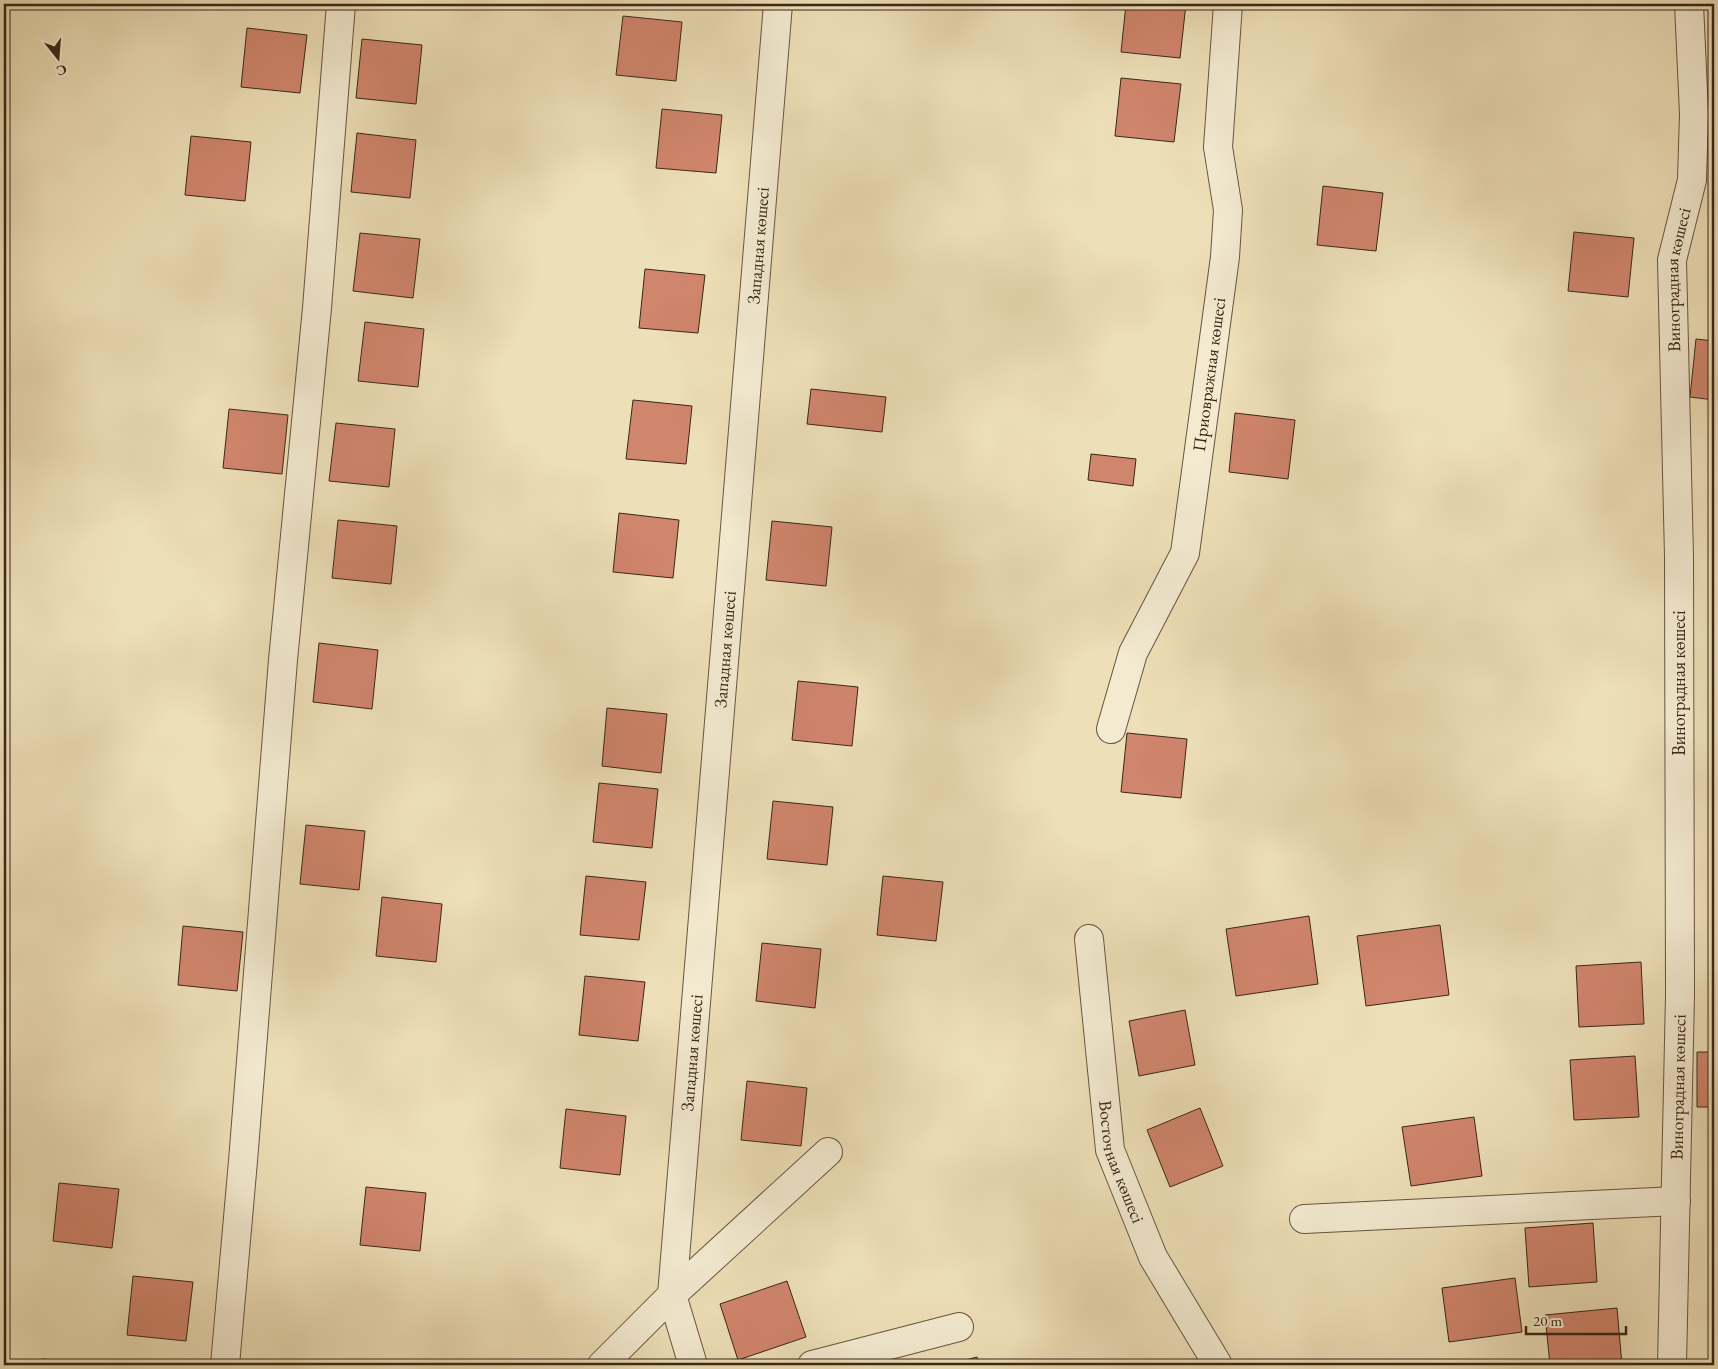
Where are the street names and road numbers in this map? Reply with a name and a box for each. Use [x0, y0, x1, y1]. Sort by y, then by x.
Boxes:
street label: Западная көшесі [741, 186, 774, 305]
street label: Виноградная көшесі [1660, 204, 1696, 352]
street label: Приовражная көшесі [1187, 295, 1231, 453]
street label: Западная көшесі [708, 589, 741, 709]
street label: Виноградная көшесі [1667, 610, 1690, 756]
street label: Западная көшесі [675, 993, 708, 1112]
street label: Виноградная көшесі [1664, 1013, 1691, 1160]
street label: Восточная көшесі [1094, 1099, 1150, 1227]

